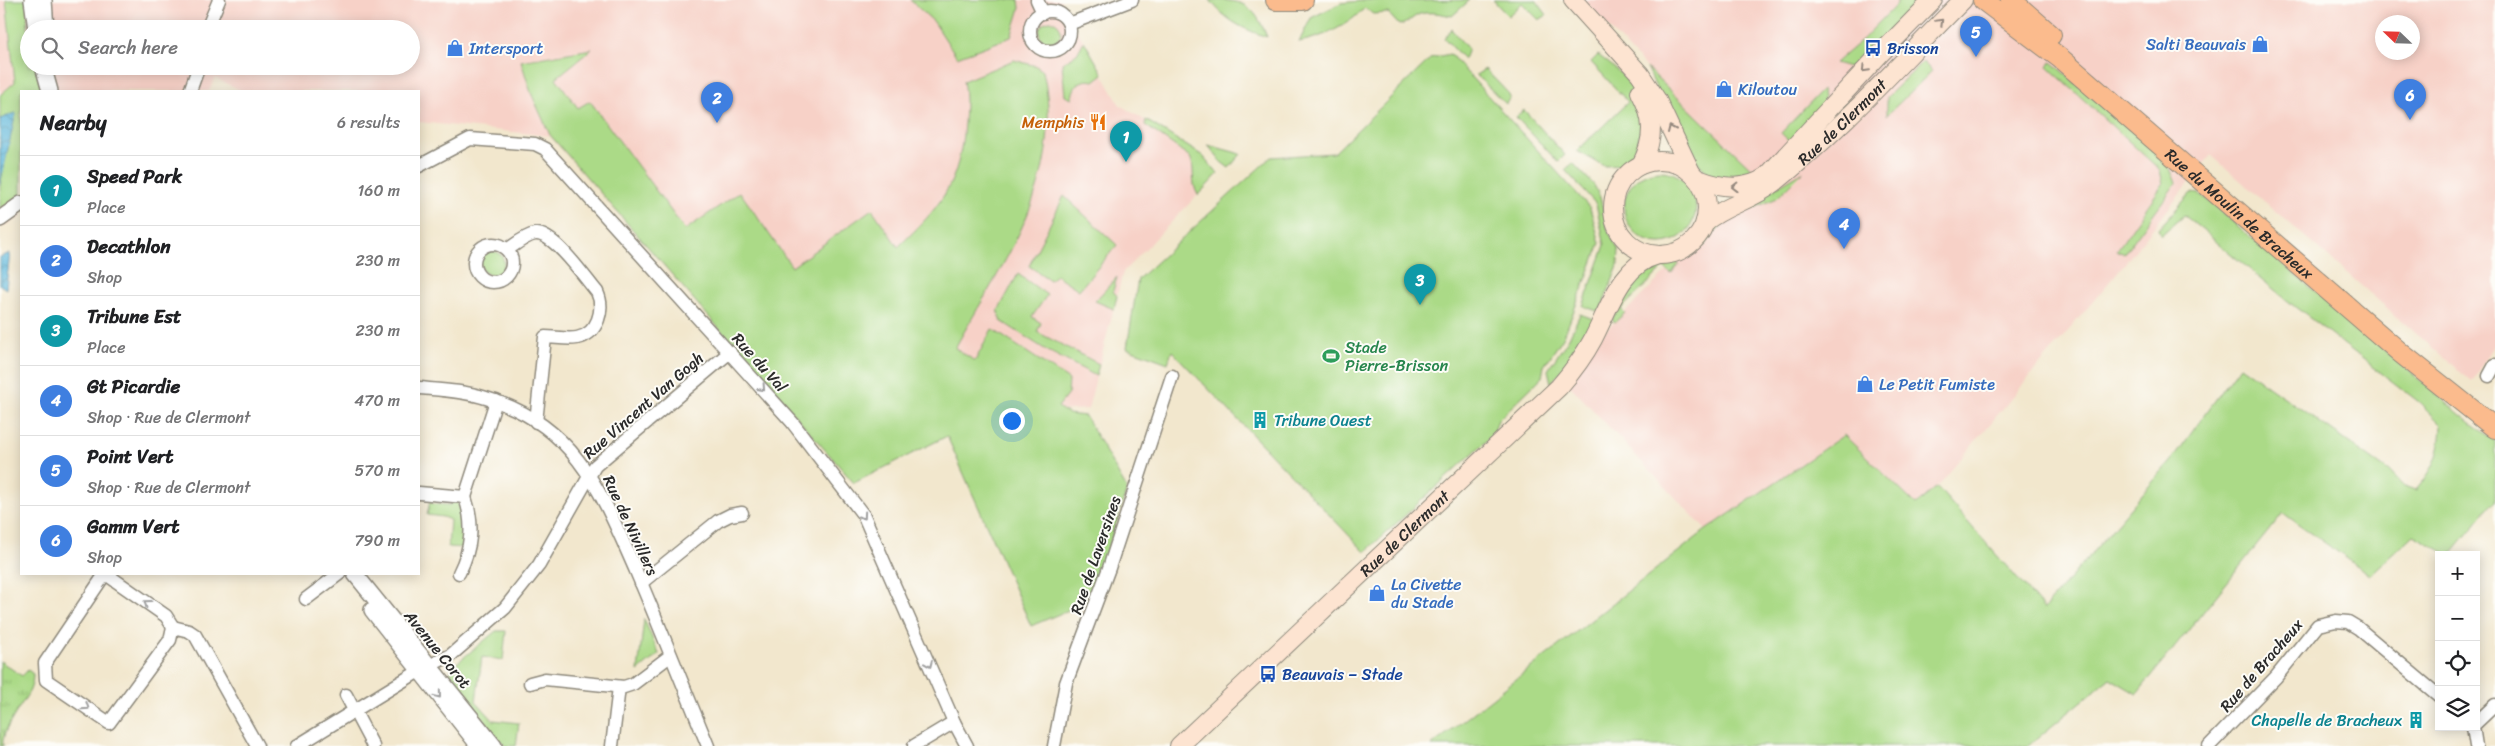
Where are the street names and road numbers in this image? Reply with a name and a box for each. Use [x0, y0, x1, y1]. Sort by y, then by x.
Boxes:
street label: Rue de Clermont [1791, 71, 1895, 173]
street label: Rue du Moulin de Bracheux [2158, 141, 2321, 288]
street label: Rue du Val [724, 326, 795, 399]
street label: Rue Vincent Van Gogh [576, 344, 711, 466]
street label: Rue de Nivillers [595, 470, 667, 581]
street label: Rue de Clermont [1353, 483, 1457, 584]
street label: Rue de Laversines [1062, 491, 1129, 618]
street label: Avenue Corot [396, 602, 479, 695]
street label: Rue de Bracheux [2212, 611, 2311, 719]

